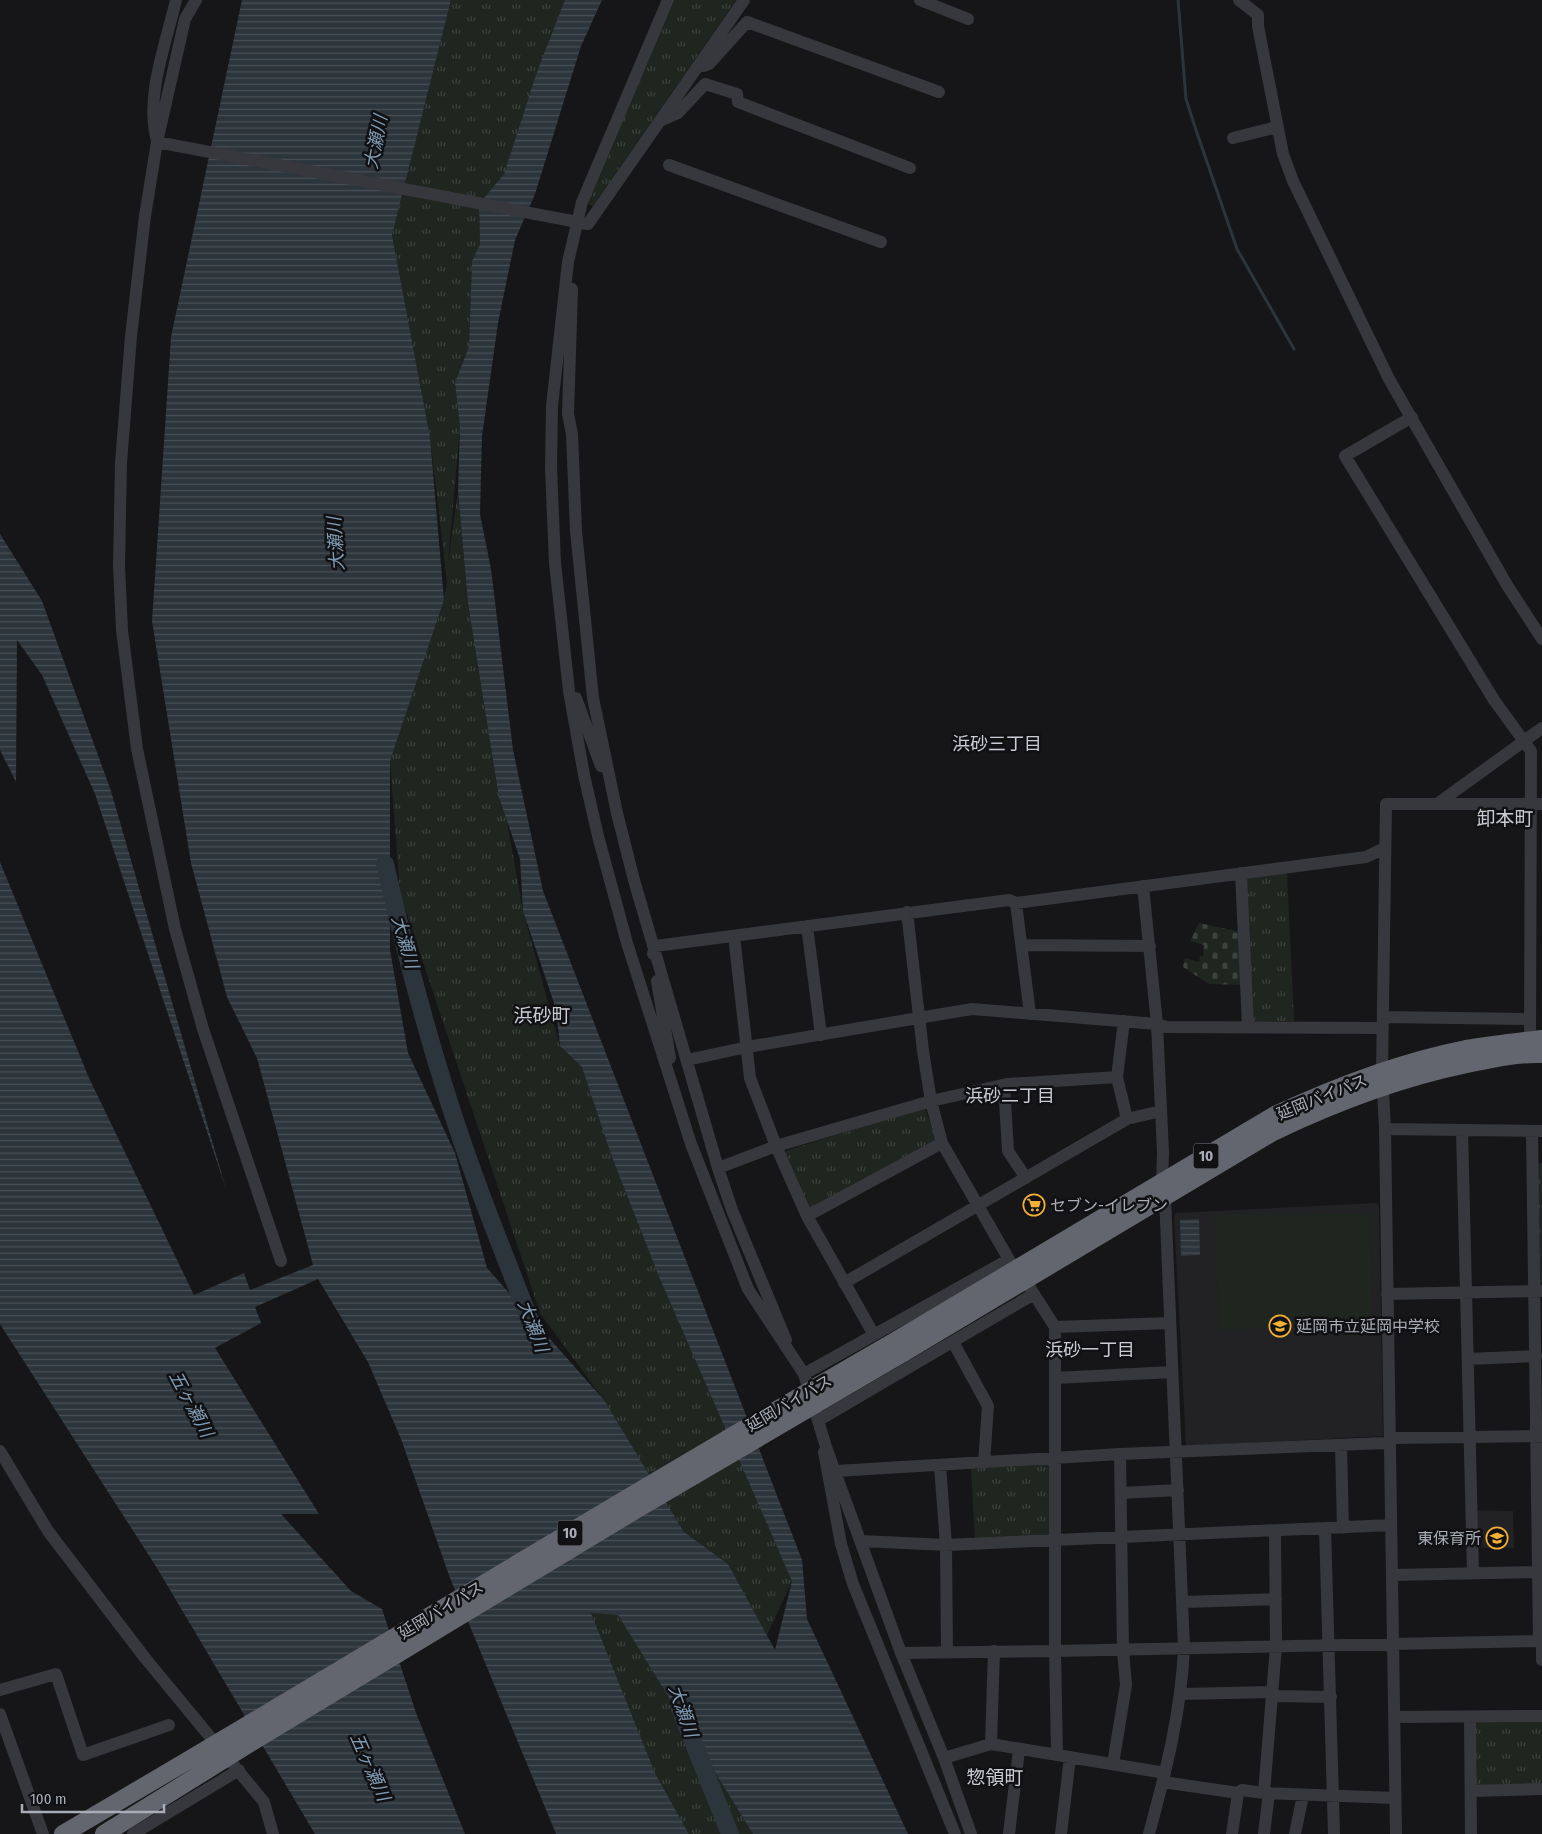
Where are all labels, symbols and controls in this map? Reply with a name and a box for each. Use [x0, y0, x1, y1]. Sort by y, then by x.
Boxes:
water label: 大瀬川 [360, 111, 392, 171]
water label: 大瀬川 [323, 514, 349, 572]
district label: 浜砂三丁目 [952, 733, 1042, 755]
district label: 卸本町 [1476, 807, 1534, 830]
water label: 大瀬川 [387, 913, 424, 973]
district label: 浜砂町 [513, 1004, 571, 1027]
street label: 延岡バイパス [1274, 1070, 1370, 1124]
district label: 浜砂二丁目 [965, 1085, 1055, 1107]
road number: 10 [1194, 1144, 1218, 1168]
supermarket icon: セブン-イレブン [1022, 1193, 1046, 1217]
place label: セブン-イレブン [1050, 1196, 1168, 1215]
water label: 大瀬川 [513, 1297, 554, 1357]
school or university icon: 延岡市立延岡中学校 [1268, 1314, 1292, 1338]
place label: 延岡市立延岡中学校 [1296, 1317, 1440, 1336]
district label: 浜砂一丁目 [1045, 1339, 1135, 1361]
water label: 五ヶ瀬川 [164, 1367, 219, 1443]
street label: 延岡バイパス [743, 1371, 835, 1435]
road number: 10 [558, 1520, 582, 1546]
school or university icon: 東保育所 [1485, 1526, 1509, 1550]
place label: 東保育所 [1417, 1529, 1481, 1548]
street label: 延岡バイパス [395, 1577, 487, 1643]
water label: 大瀬川 [664, 1682, 703, 1742]
water label: 五ヶ瀬川 [345, 1730, 396, 1806]
district label: 惣領町 [966, 1766, 1024, 1789]
scale bar [22, 1782, 165, 1814]
text: 100 m [30, 1790, 67, 1808]

